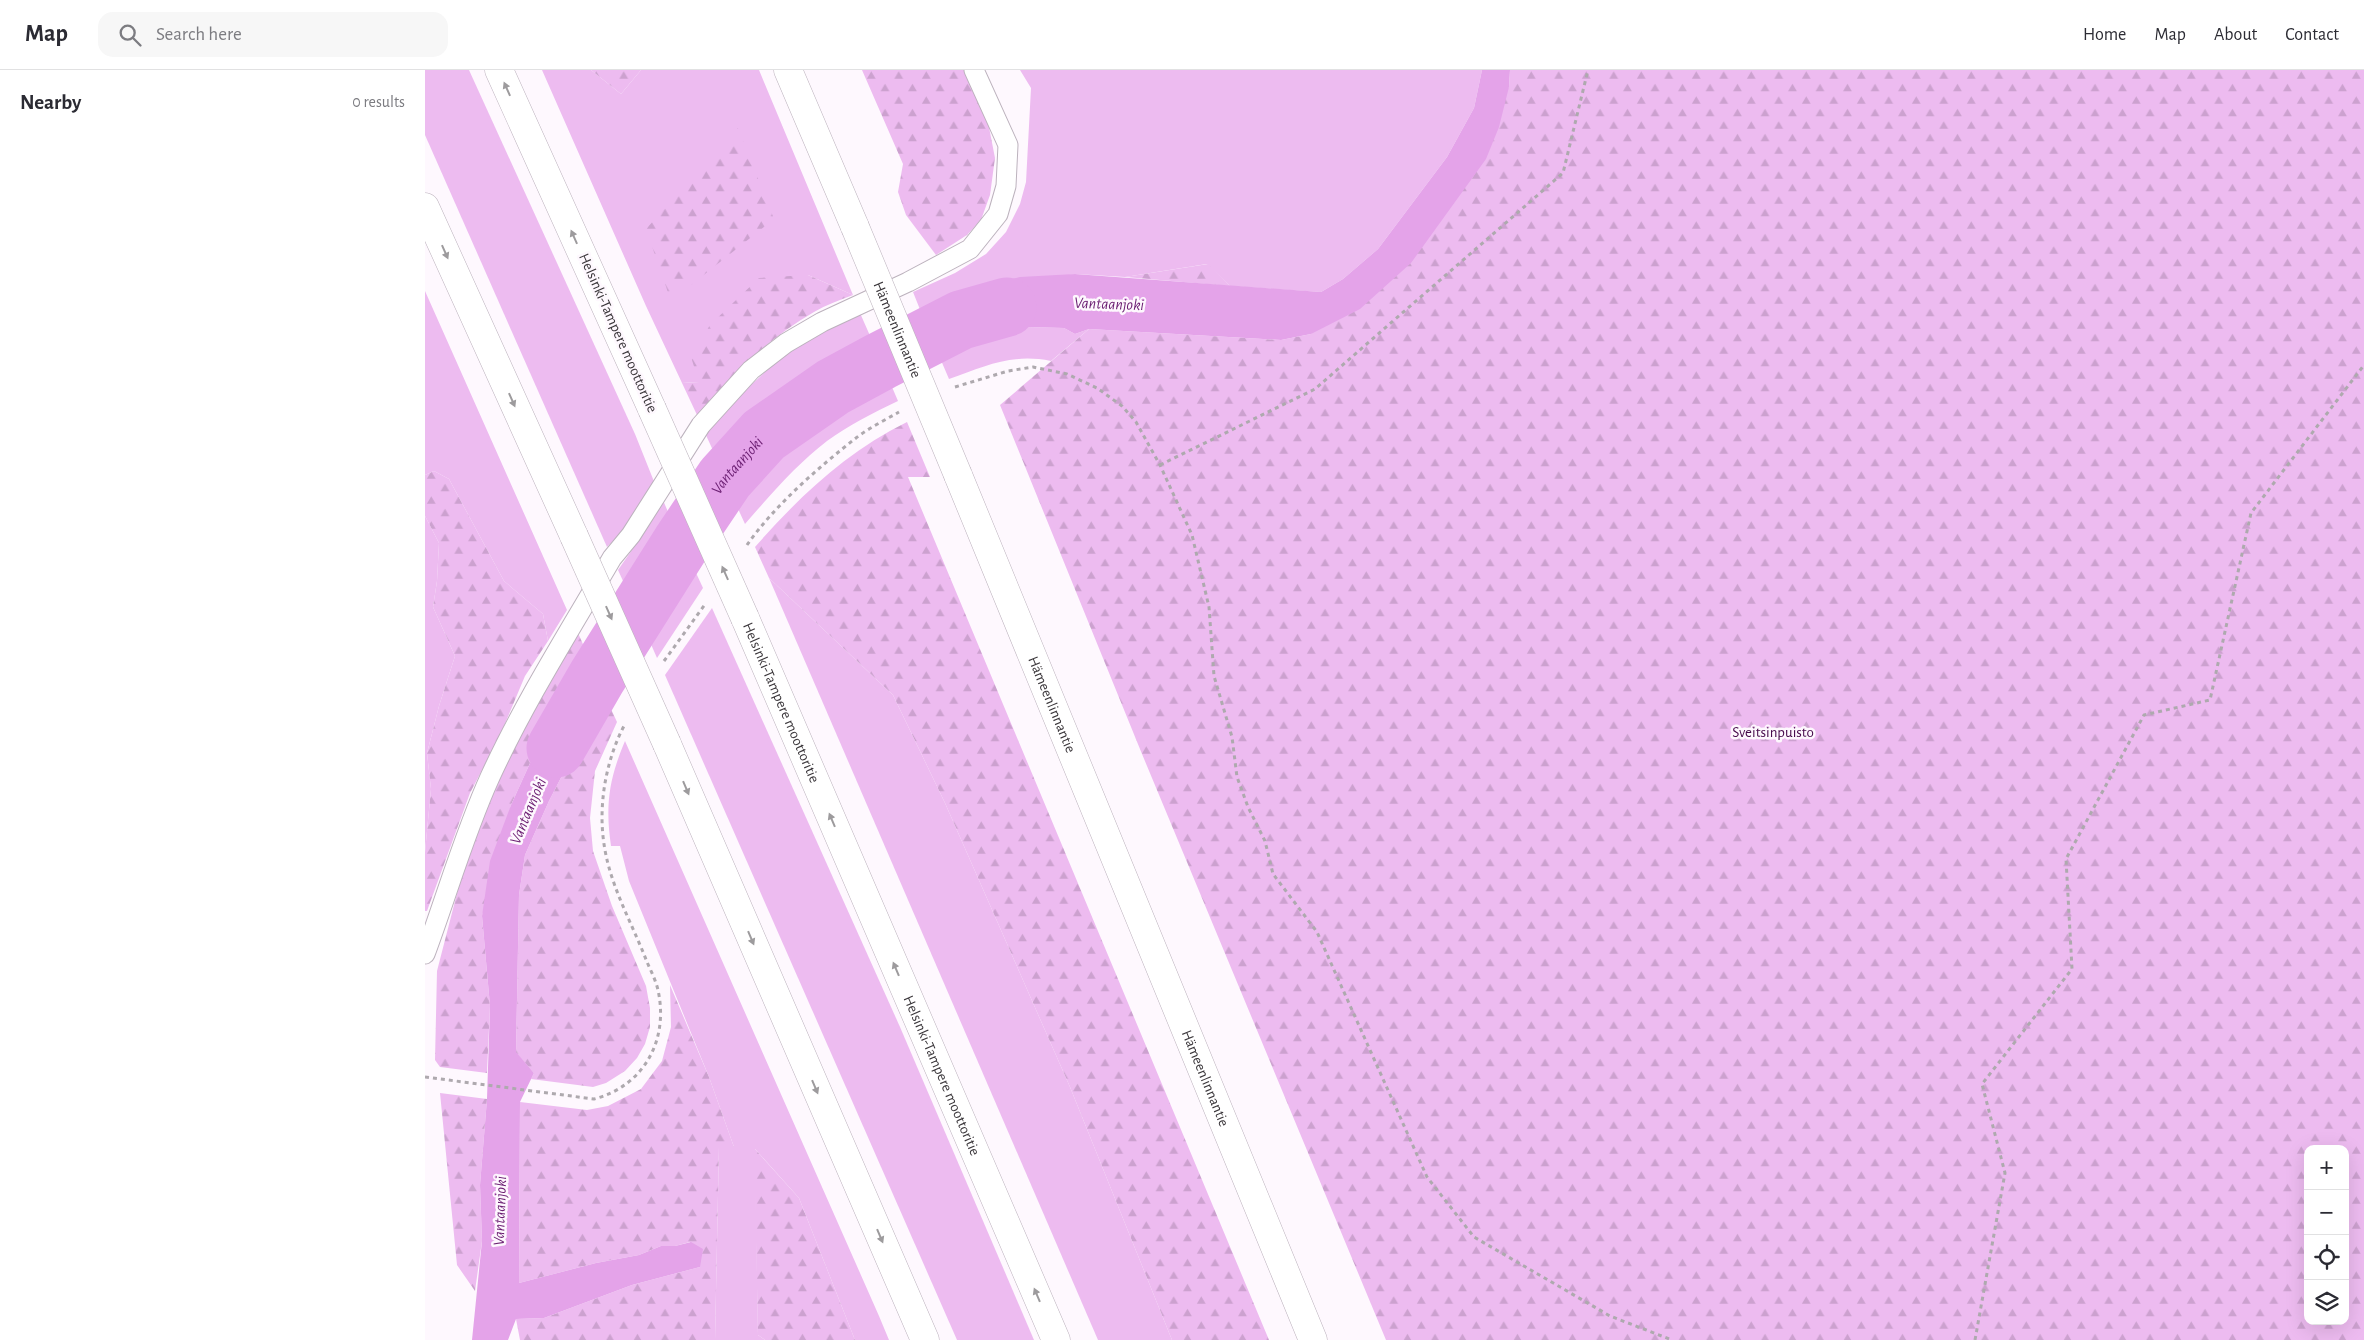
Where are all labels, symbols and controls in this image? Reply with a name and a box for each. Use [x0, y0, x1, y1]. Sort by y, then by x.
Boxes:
search box [98, 12, 448, 57]
icon: search [116, 21, 144, 49]
text: Map [25, 22, 68, 46]
text: Search here [156, 25, 242, 44]
text: Home [2083, 26, 2126, 44]
text: Map [2154, 26, 2186, 44]
text: About [2214, 26, 2257, 44]
text: Contact [2285, 26, 2339, 44]
one-way arrow [503, 82, 511, 96]
text: Nearby [20, 92, 81, 113]
text: 0 results [352, 94, 405, 110]
one-way arrow [570, 230, 578, 244]
one-way arrow [442, 245, 450, 259]
street label: Helsinki-Tampere moottoritie [576, 251, 660, 415]
street label: Hämeenlinnantie [871, 279, 924, 380]
water label: Vantaanjoki [1074, 295, 1145, 314]
one-way arrow [509, 393, 517, 407]
water label: Vantaanjoki [709, 433, 766, 497]
one-way arrow [721, 566, 729, 580]
one-way arrow [605, 606, 613, 620]
street label: Helsinki-Tampere moottoritie [740, 620, 822, 785]
street label: Hämeenlinnantie [1026, 654, 1079, 755]
park label: Sveitsinpuisto [1732, 725, 1814, 740]
water label: Vantaanjoki [507, 775, 550, 847]
one-way arrow [683, 781, 691, 795]
one-way arrow [828, 812, 836, 827]
one-way arrow [747, 931, 755, 945]
one-way arrow [892, 962, 900, 976]
street label: Helsinki-Tampere moottoritie [901, 993, 983, 1158]
street label: Hämeenlinnantie [1179, 1028, 1232, 1129]
one-way arrow [812, 1080, 820, 1094]
map controls [2304, 1145, 2349, 1325]
button: + [2304, 1145, 2349, 1190]
water label: Vantaanjoki [491, 1175, 510, 1246]
button: − [2304, 1190, 2349, 1235]
one-way arrow [876, 1229, 884, 1243]
button: locate [2304, 1235, 2349, 1280]
button: layers [2304, 1280, 2349, 1325]
one-way arrow [1032, 1288, 1040, 1302]

